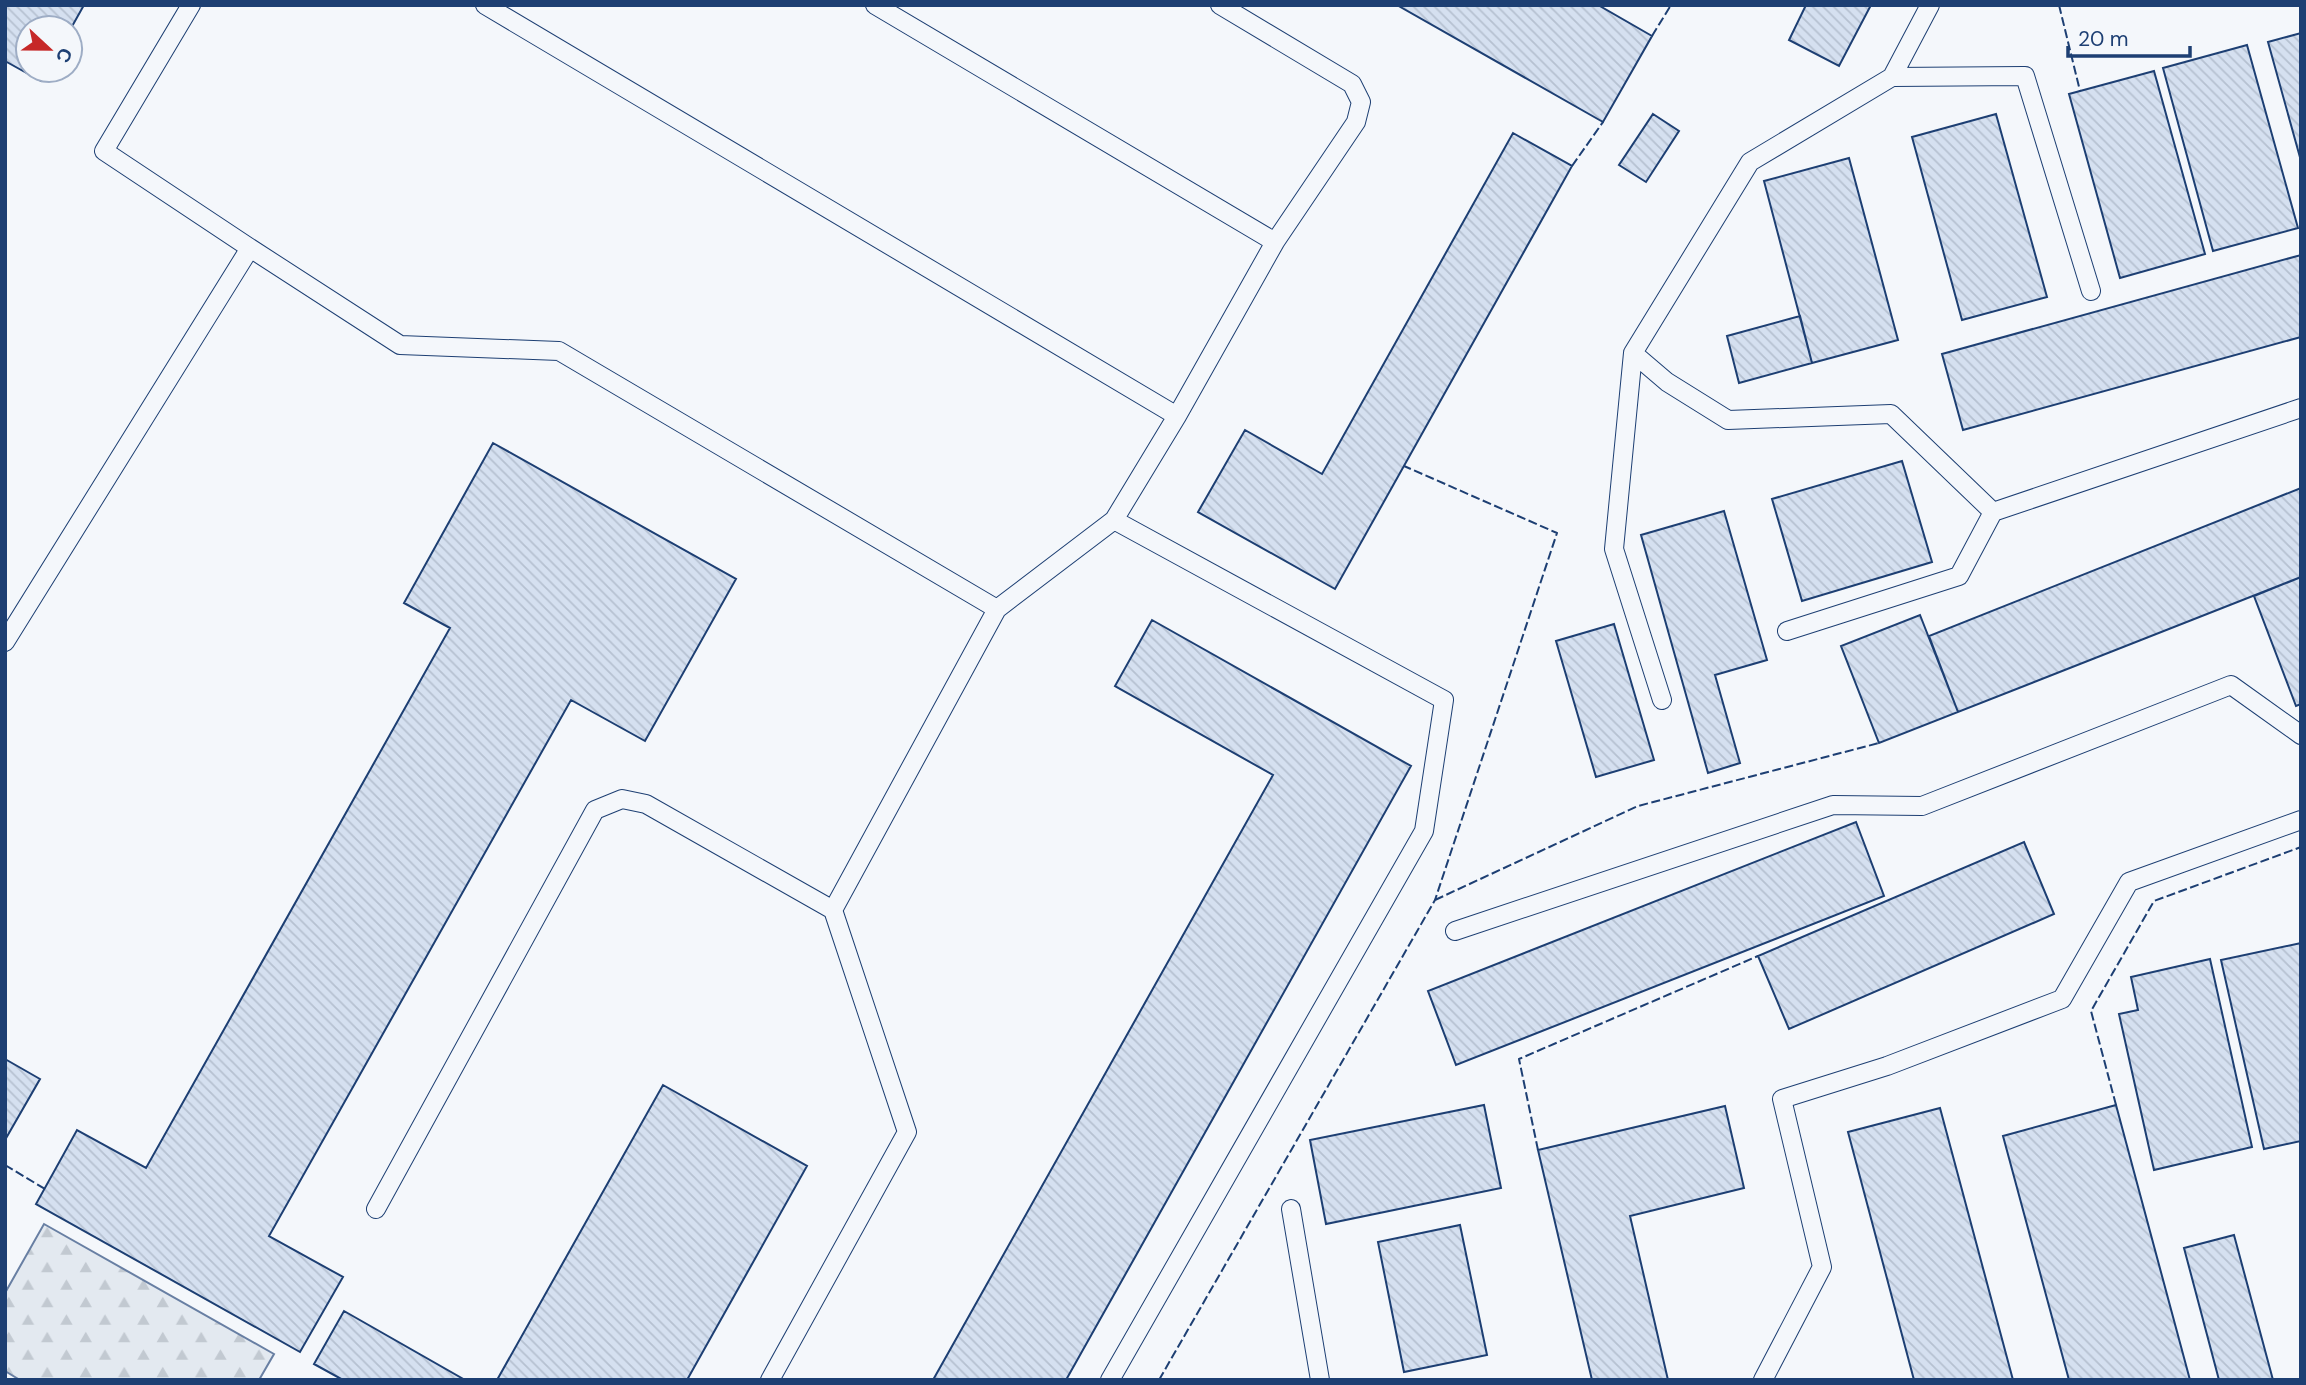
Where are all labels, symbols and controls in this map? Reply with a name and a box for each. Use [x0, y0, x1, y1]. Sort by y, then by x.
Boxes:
north arrow [14, 14, 84, 84]
scale bar [2068, 14, 2190, 58]
text: 20 m [2078, 25, 2129, 53]
text: С [50, 44, 78, 66]

